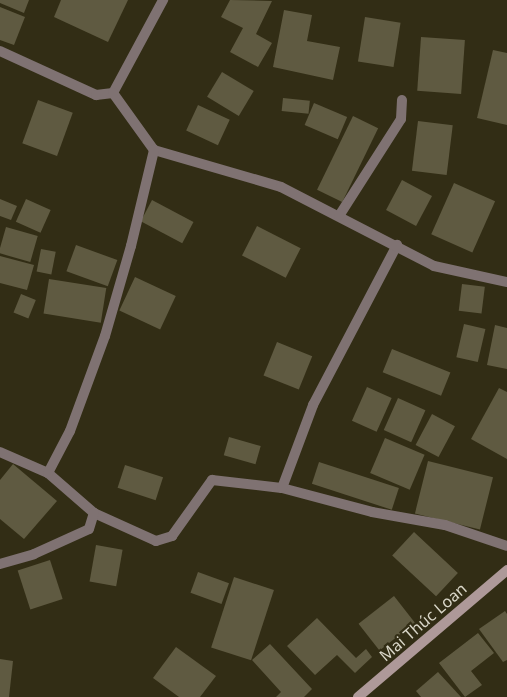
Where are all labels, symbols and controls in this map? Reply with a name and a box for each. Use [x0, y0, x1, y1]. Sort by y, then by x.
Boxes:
street label: Mai Thúc Loan [375, 579, 471, 665]

